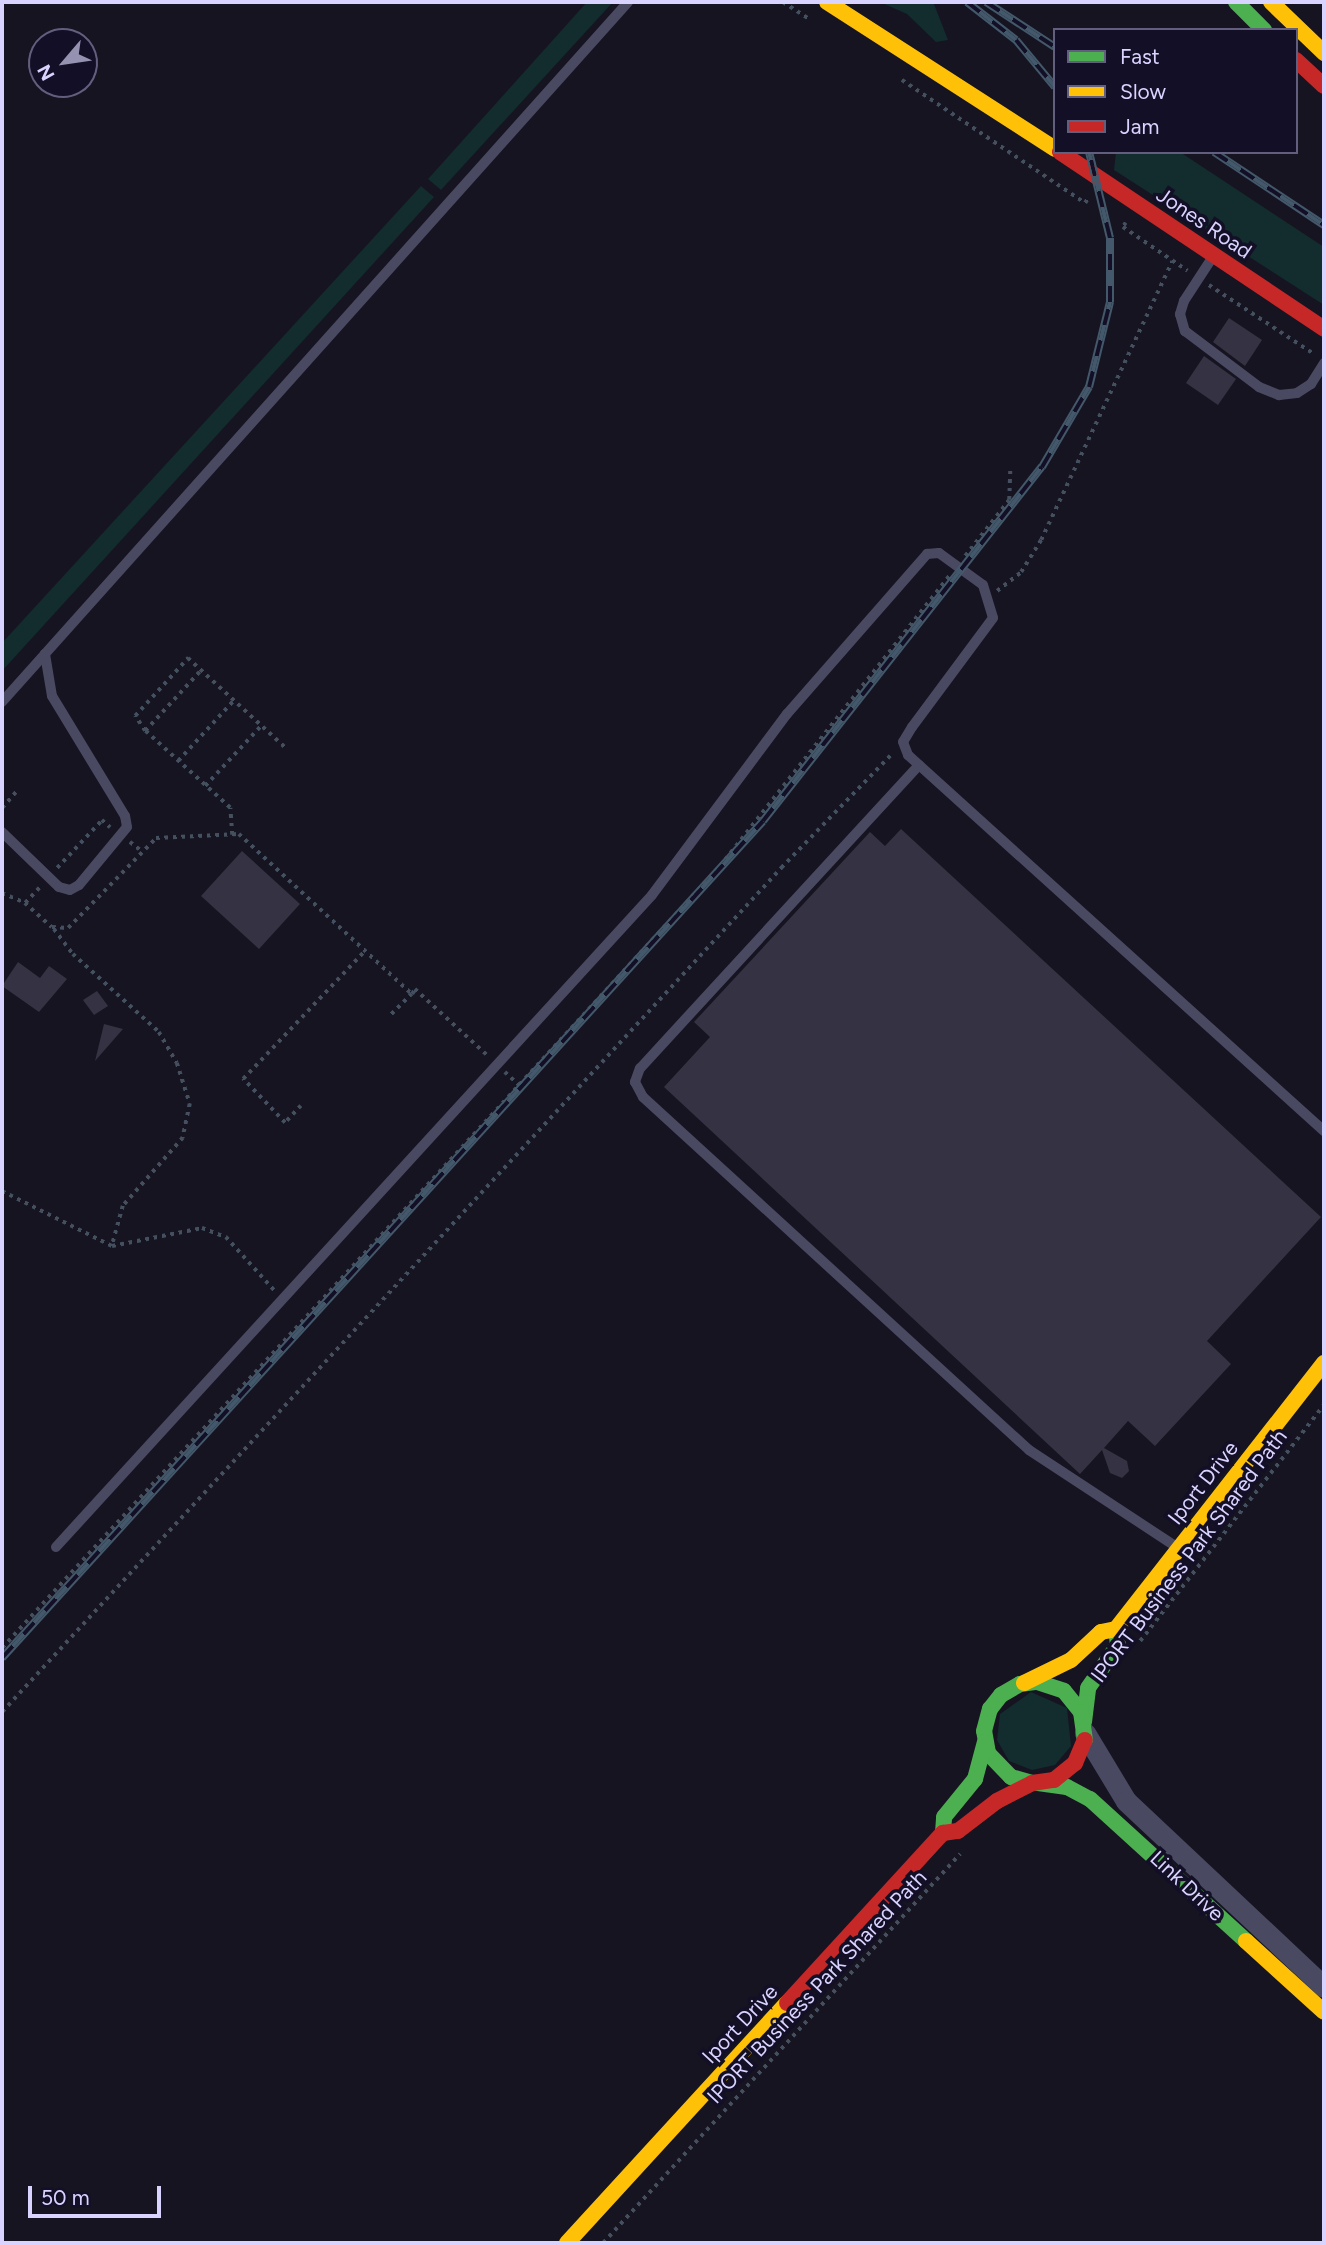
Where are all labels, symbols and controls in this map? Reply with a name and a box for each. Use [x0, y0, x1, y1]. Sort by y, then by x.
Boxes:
north arrow [28, 28, 98, 98]
legend [1053, 28, 1298, 154]
text: Fast [1120, 44, 1160, 69]
text: N [32, 60, 60, 84]
text: Slow [1120, 79, 1166, 104]
text: Jam [1120, 114, 1159, 139]
street label: Jones Road [1152, 182, 1256, 264]
street label: IPORT Business Park Shared Path [1086, 1425, 1292, 1687]
street label: Iport Drive [1163, 1436, 1243, 1530]
street label: Link Drive [1145, 1846, 1229, 1926]
street label: IPORT Business Park Shared Path [702, 1865, 932, 2109]
street label: Iport Drive [697, 1979, 783, 2069]
scale bar [32, 2172, 164, 2216]
text: 50 m [41, 2185, 90, 2210]

